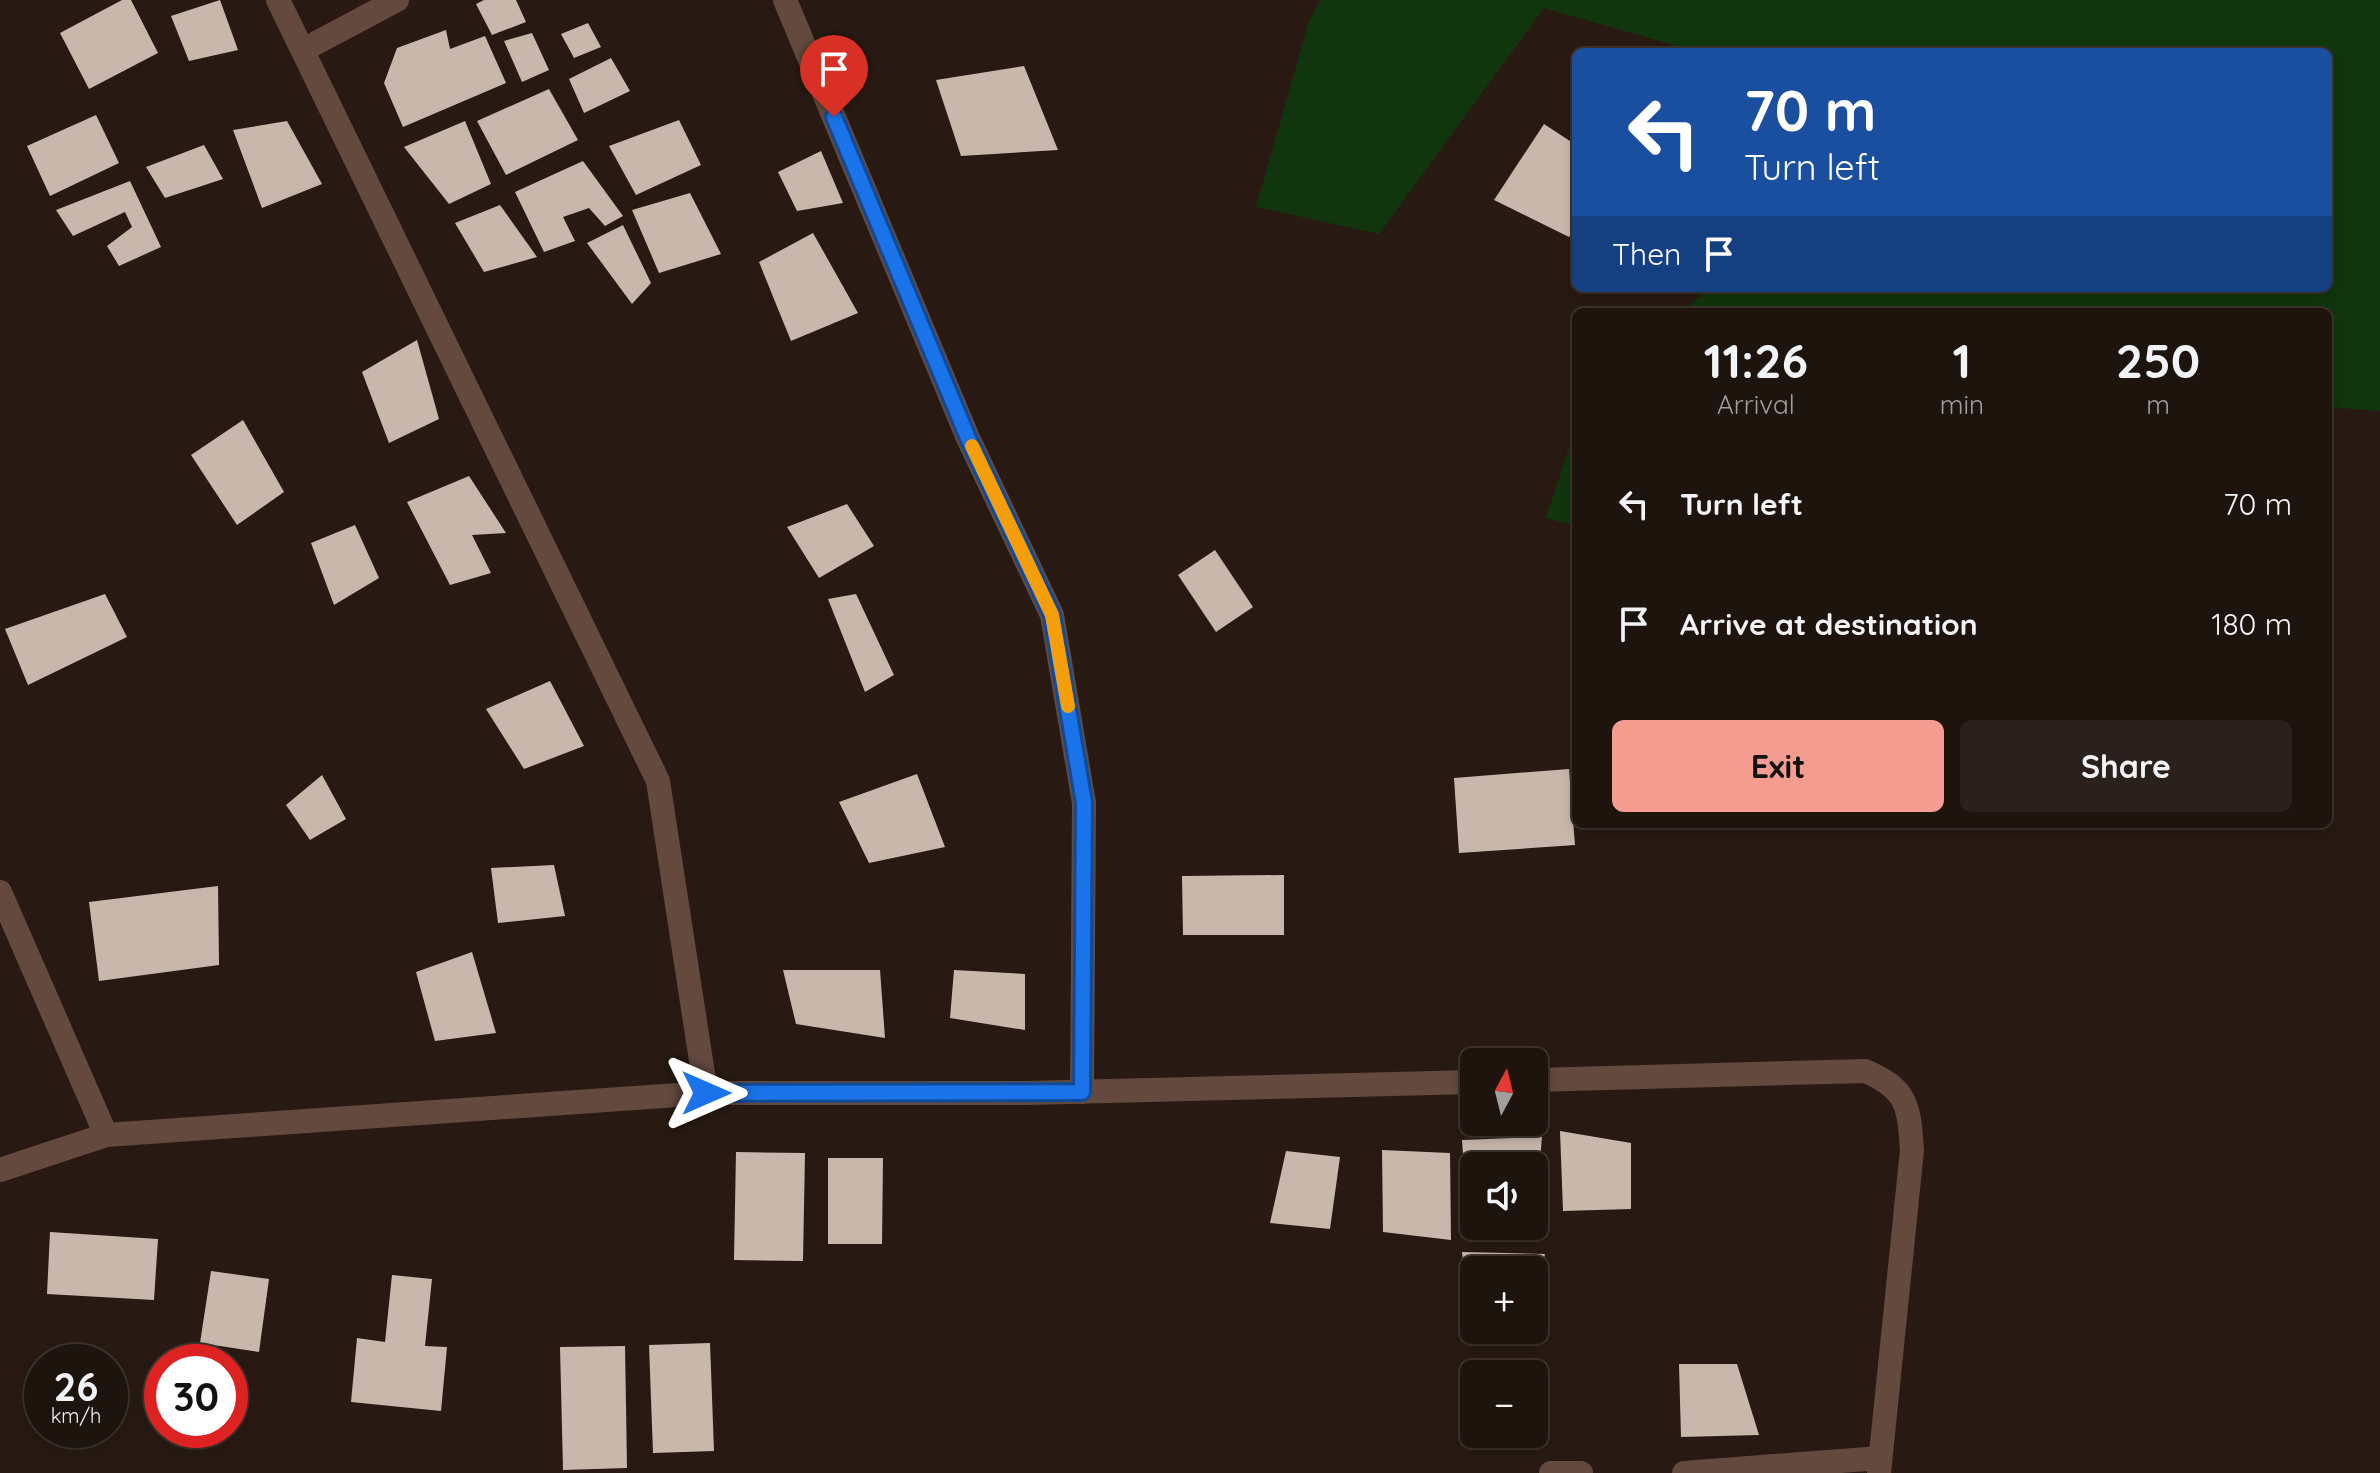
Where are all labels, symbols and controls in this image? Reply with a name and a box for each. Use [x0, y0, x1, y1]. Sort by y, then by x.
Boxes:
pin [800, 35, 868, 117]
icon: arrive [812, 47, 856, 91]
text: 70 m [1744, 75, 1876, 145]
icon: left [1612, 80, 1716, 184]
text: Turn left [1744, 144, 1880, 189]
icon: arrive [1697, 232, 1741, 276]
text: Then [1612, 235, 1681, 273]
text: 11:26 [1704, 330, 1808, 390]
text: 1 [1953, 330, 1971, 390]
text: 250 [2116, 330, 2200, 390]
text: Arrival [1717, 388, 1795, 421]
text: min [1940, 388, 1984, 421]
text: m [2146, 388, 2170, 421]
icon: left [1612, 482, 1656, 526]
text: Turn left [1680, 485, 1803, 523]
text: 70 m [2223, 485, 2292, 523]
icon: arrive [1612, 602, 1656, 646]
text: Arrive at destination [1680, 605, 1978, 643]
text: 180 m [2211, 605, 2292, 643]
button: Exit [1612, 720, 1944, 812]
button: Share [1960, 720, 2292, 812]
north arrow [1460, 1048, 1548, 1136]
map controls [1460, 1048, 1548, 1448]
position arrow [664, 1051, 748, 1135]
button: sound [1460, 1152, 1548, 1240]
button: + [1460, 1256, 1548, 1344]
speed limit sign: 30 [144, 1344, 248, 1448]
button: − [1460, 1360, 1548, 1448]
text: 26 [54, 1361, 98, 1411]
text: km/h [51, 1403, 101, 1428]

